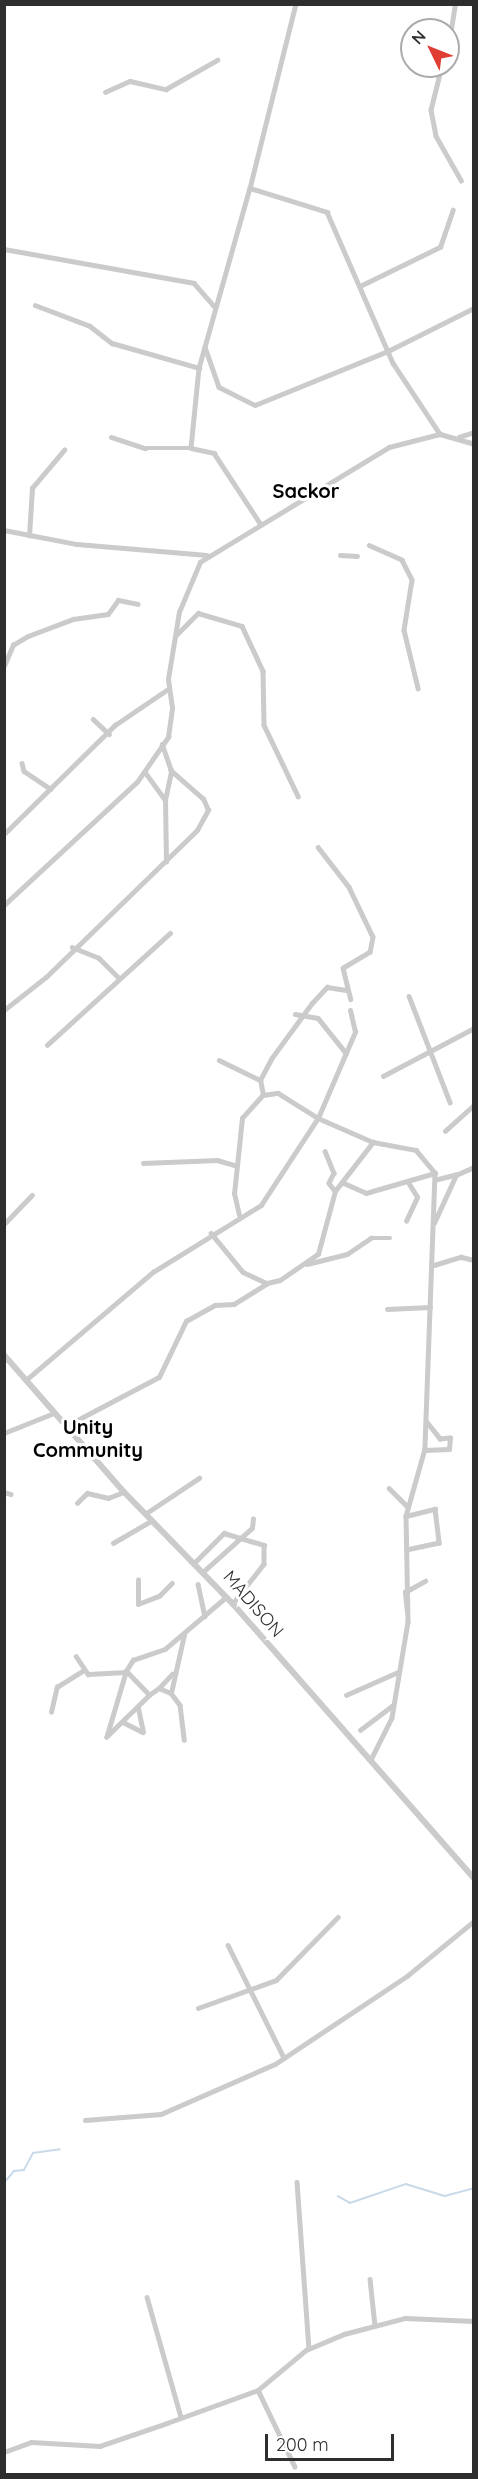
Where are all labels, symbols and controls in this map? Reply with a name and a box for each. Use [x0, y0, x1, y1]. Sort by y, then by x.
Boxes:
north arrow [400, 18, 460, 78]
text: N [407, 26, 430, 48]
district label: Sackor [273, 478, 339, 502]
district label: Unity Community [33, 1414, 143, 1461]
street label: MADISON [218, 1566, 288, 1642]
scale bar [268, 2422, 397, 2460]
text: 200 m [276, 2433, 329, 2456]

